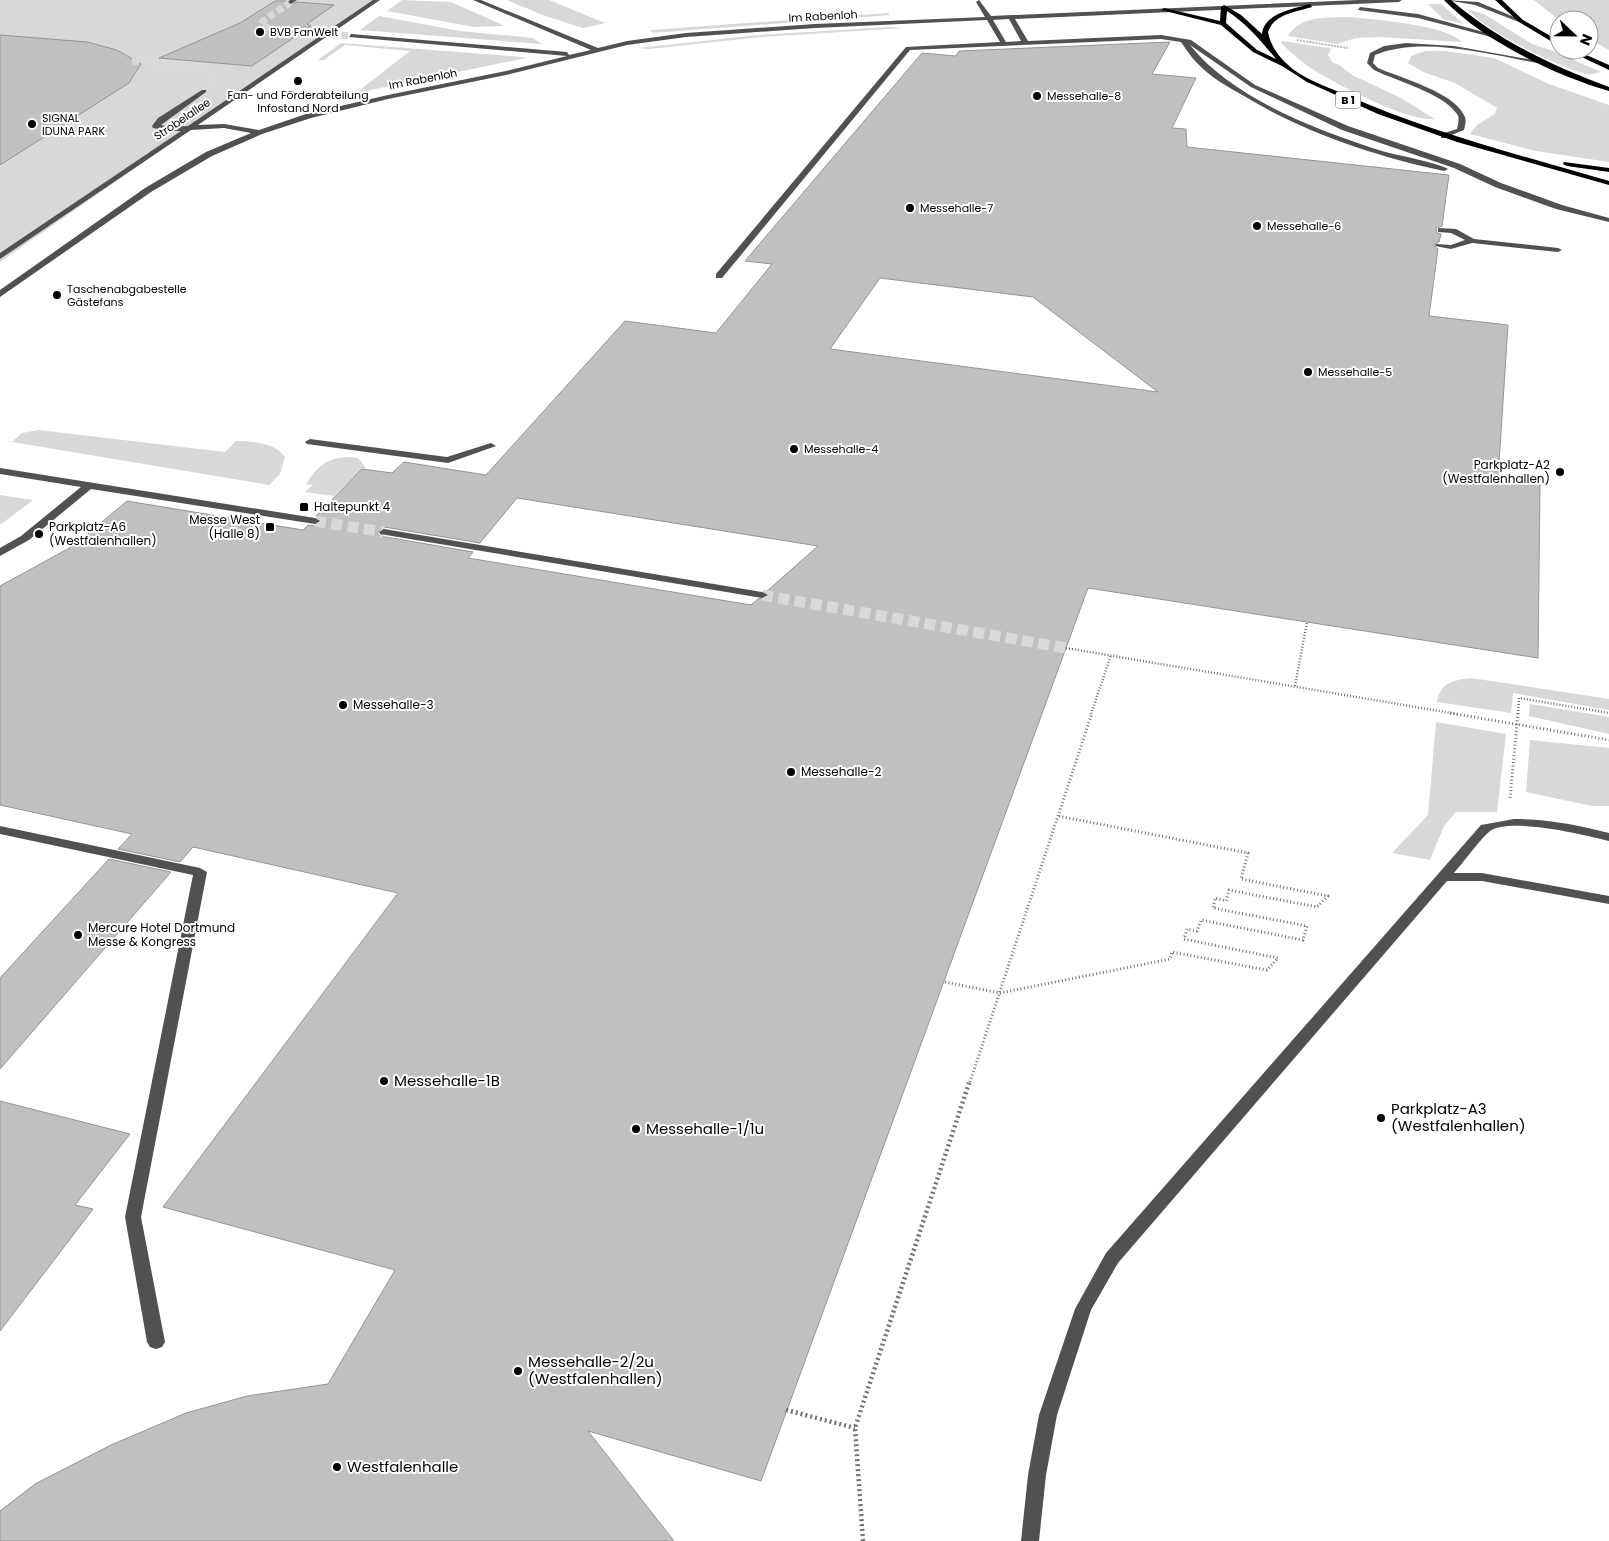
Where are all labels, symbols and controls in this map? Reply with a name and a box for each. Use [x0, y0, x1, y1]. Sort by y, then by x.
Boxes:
street label: Im Rabenloh [788, 6, 858, 26]
north arrow [1549, 10, 1599, 60]
place label: BVB FanWelt [270, 24, 338, 40]
marker: BVB FanWelt [254, 26, 266, 38]
text: N [1575, 31, 1597, 48]
street label: Im Rabenloh [388, 65, 458, 93]
marker: Fan- und Förderabteilung Infostand Nord [292, 75, 304, 87]
place label: Fan- und Förderabteilung Infostand Nord [227, 87, 369, 116]
place label: Messehalle-8 [1047, 88, 1121, 104]
marker: Messehalle-8 [1031, 90, 1043, 102]
road number: B 1 [1336, 92, 1360, 108]
street label: Strobelallee [151, 94, 214, 144]
place label: SIGNAL IDUNA PARK [42, 110, 105, 139]
marker: SIGNAL IDUNA PARK [26, 118, 38, 130]
place label: Messehalle-7 [920, 200, 993, 216]
marker: Messehalle-7 [904, 202, 916, 214]
place label: Messehalle-6 [1267, 218, 1341, 234]
marker: Messehalle-6 [1251, 220, 1263, 232]
place label: Taschenabgabestelle Gästefans [67, 281, 187, 310]
marker: Taschenabgabestelle Gästefans [51, 289, 63, 301]
place label: Messehalle-5 [1318, 364, 1392, 380]
marker: Messehalle-5 [1302, 366, 1314, 378]
place label: Messehalle-4 [804, 441, 878, 457]
marker: Messehalle-4 [788, 443, 800, 455]
place label: Parkplatz-A2 (Westfalenhallen) [1442, 456, 1550, 487]
marker: Parkplatz-A2 (Westfalenhallen) [1554, 466, 1566, 478]
place label: Haltepunkt 4 [314, 498, 390, 515]
marker: Haltepunkt 4 [298, 501, 310, 513]
place label: Messe West (Halle 8) [189, 511, 260, 542]
place label: Parkplatz-A6 (Westfalenhallen) [49, 518, 157, 549]
marker: Messe West (Halle 8) [264, 521, 276, 533]
marker: Parkplatz-A6 (Westfalenhallen) [33, 528, 45, 540]
place label: Messehalle-3 [353, 696, 434, 713]
marker: Messehalle-3 [337, 699, 349, 711]
place label: Messehalle-2 [801, 763, 881, 780]
marker: Messehalle-2 [785, 766, 797, 778]
place label: Mercure Hotel Dortmund Messe & Kongress [88, 919, 235, 950]
marker: Mercure Hotel Dortmund Messe & Kongress [72, 929, 84, 941]
place label: Messehalle-1B [394, 1070, 500, 1091]
marker: Messehalle-1B [378, 1075, 390, 1087]
place label: Parkplatz-A3 (Westfalenhallen) [1391, 1098, 1526, 1136]
marker: Parkplatz-A3 (Westfalenhallen) [1375, 1112, 1387, 1124]
place label: Messehalle-1/1u [646, 1118, 764, 1139]
marker: Messehalle-1/1u [630, 1123, 642, 1135]
place label: Messehalle-2/2u (Westfalenhallen) [528, 1351, 663, 1389]
marker: Messehalle-2/2u (Westfalenhallen) [512, 1365, 524, 1377]
place label: Westfalenhalle [347, 1456, 458, 1477]
marker: Westfalenhalle [331, 1461, 343, 1473]

